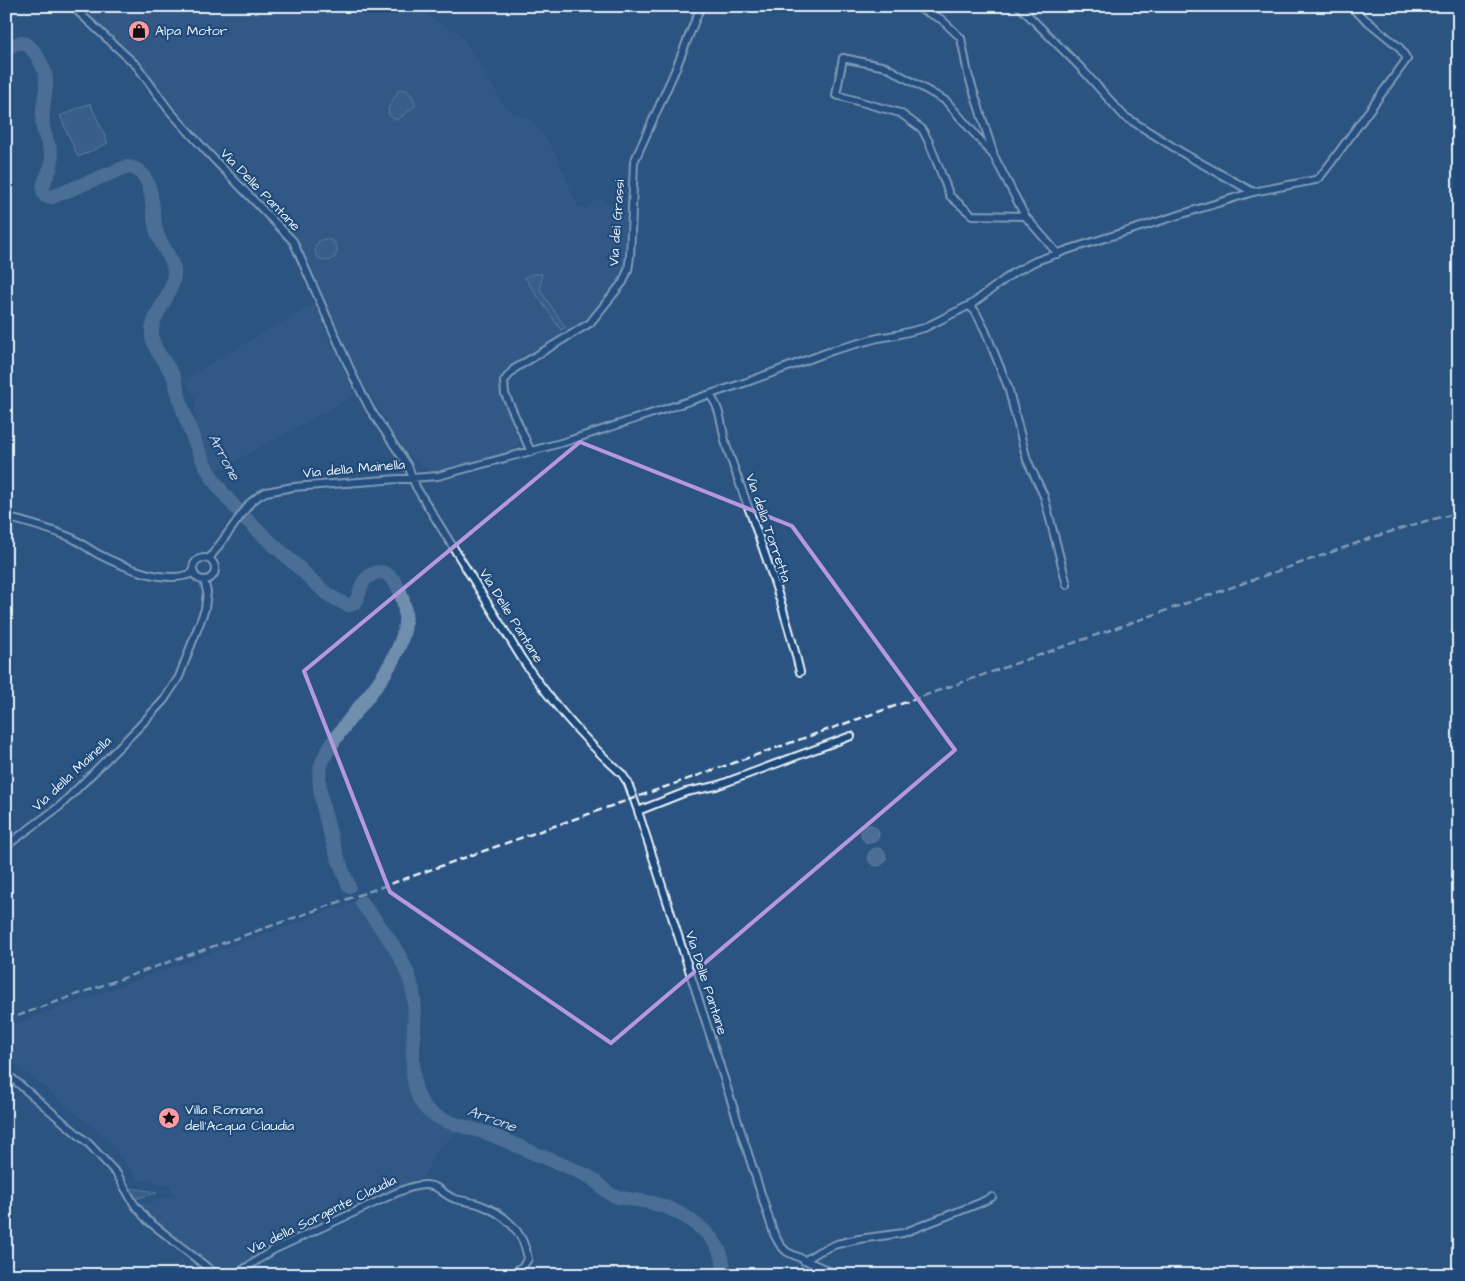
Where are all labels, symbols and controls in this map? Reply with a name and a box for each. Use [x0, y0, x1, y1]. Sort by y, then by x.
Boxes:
shop icon: Alpa Motor [127, 19, 151, 43]
place label: Alpa Motor [155, 21, 228, 41]
street label: Via Delle Pantane [215, 144, 305, 236]
street label: Via dei Grassi [604, 179, 630, 267]
water label: Arrone [203, 430, 245, 485]
street label: Via della Mainella [302, 455, 406, 483]
street label: Via della Torretta [740, 471, 796, 585]
street label: Via Delle Pantane [474, 565, 548, 668]
street label: Via della Mainella [28, 732, 116, 816]
street label: Via Delle Pantane [680, 928, 732, 1038]
place label: Villa Romana dell'Acqua Claudia [185, 1100, 294, 1136]
water label: Arrone [465, 1101, 520, 1138]
place icon: Villa Romana dell'Acqua Claudia [157, 1106, 181, 1130]
street label: Via della Sorgente Claudia [244, 1170, 400, 1260]

